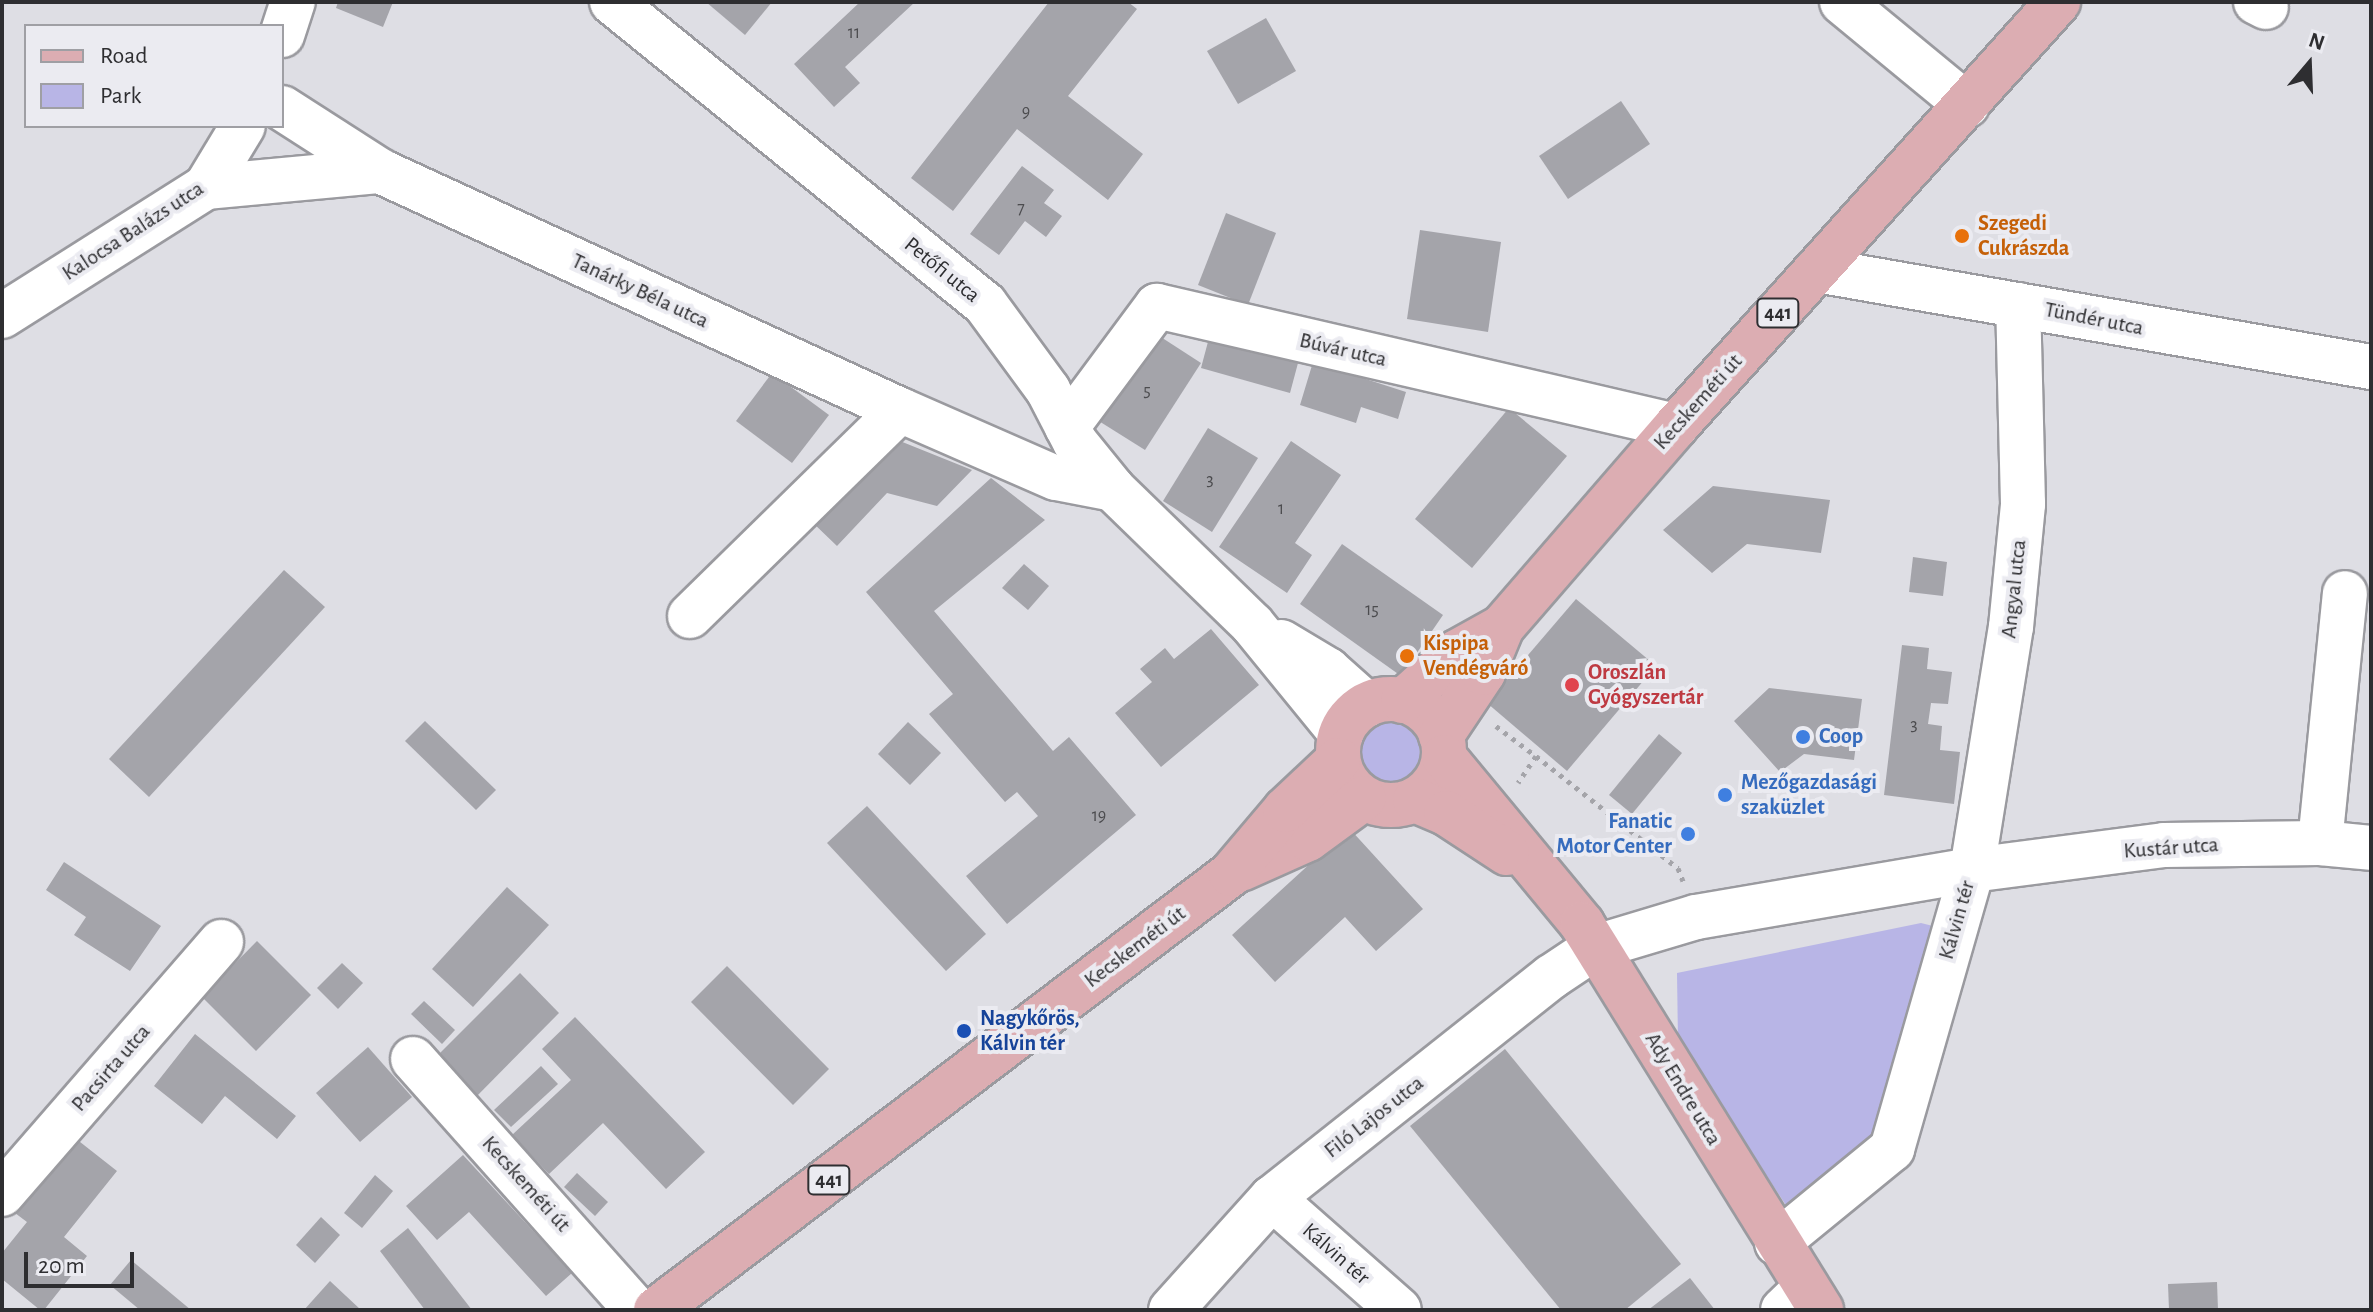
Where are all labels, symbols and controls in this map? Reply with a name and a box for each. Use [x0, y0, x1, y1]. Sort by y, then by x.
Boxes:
house number: 11 [848, 22, 860, 44]
legend [24, 24, 284, 128]
north arrow [2269, 24, 2349, 104]
text: N [2306, 28, 2328, 54]
text: Road [100, 44, 148, 68]
text: Park [100, 84, 141, 108]
house number: 9 [1022, 101, 1030, 123]
street label: Kalocsa Balázs utca [57, 175, 209, 287]
house number: 7 [1017, 198, 1025, 220]
place label: Szegedi Cukrászda [1978, 210, 2069, 262]
marker: Szegedi Cukrászda [1953, 227, 1971, 245]
street label: Petőfi utca [899, 231, 985, 309]
street label: Tanárky Béla utca [567, 248, 713, 334]
street label: Tündér utca [2042, 296, 2146, 342]
road number: 441 [1756, 297, 1800, 329]
street label: Búvár utca [1297, 327, 1389, 373]
street label: Kecskeméti út [1648, 349, 1748, 455]
house number: 5 [1143, 380, 1151, 402]
house number: 3 [1206, 469, 1214, 491]
house number: 1 [1278, 498, 1284, 520]
street label: Angyal utca [1996, 538, 2032, 640]
house number: 15 [1365, 599, 1379, 621]
place label: Kispipa Vendégváró [1423, 630, 1528, 682]
marker: Kispipa Vendégváró [1398, 647, 1416, 665]
place label: Oroszlán Gyógyszertár [1588, 659, 1703, 710]
marker: Oroszlán Gyógyszertár [1563, 676, 1581, 694]
house number: 3 [1910, 714, 1918, 736]
place label: Coop [1819, 724, 1863, 750]
marker: Coop [1794, 728, 1812, 746]
place label: Mezőgazdasági szaküzlet [1741, 769, 1877, 820]
marker: Mezőgazdasági szaküzlet [1716, 786, 1734, 804]
house number: 19 [1092, 805, 1106, 827]
place label: Fanatic Motor Center [1557, 808, 1672, 860]
marker: Fanatic Motor Center [1679, 825, 1697, 843]
street label: Kustár utca [2123, 832, 2219, 864]
street label: Kálvin tér [1933, 877, 1981, 963]
street label: Kecskeméti út [1079, 900, 1191, 994]
place label: Nagykőrös, Kálvin tér [980, 1005, 1080, 1056]
street label: Pacsirta utca [66, 1019, 156, 1117]
marker: Nagykőrös, Kálvin tér [955, 1022, 973, 1040]
street label: Ady Endre utca [1639, 1028, 1727, 1150]
street label: Filó Lajos utca [1319, 1070, 1429, 1164]
street label: Kecskeméti út [476, 1131, 576, 1237]
road number: 441 [807, 1164, 851, 1196]
street label: Kálvin tér [1297, 1217, 1375, 1291]
scale bar [28, 1236, 138, 1286]
text: 20 m [38, 1254, 85, 1278]

